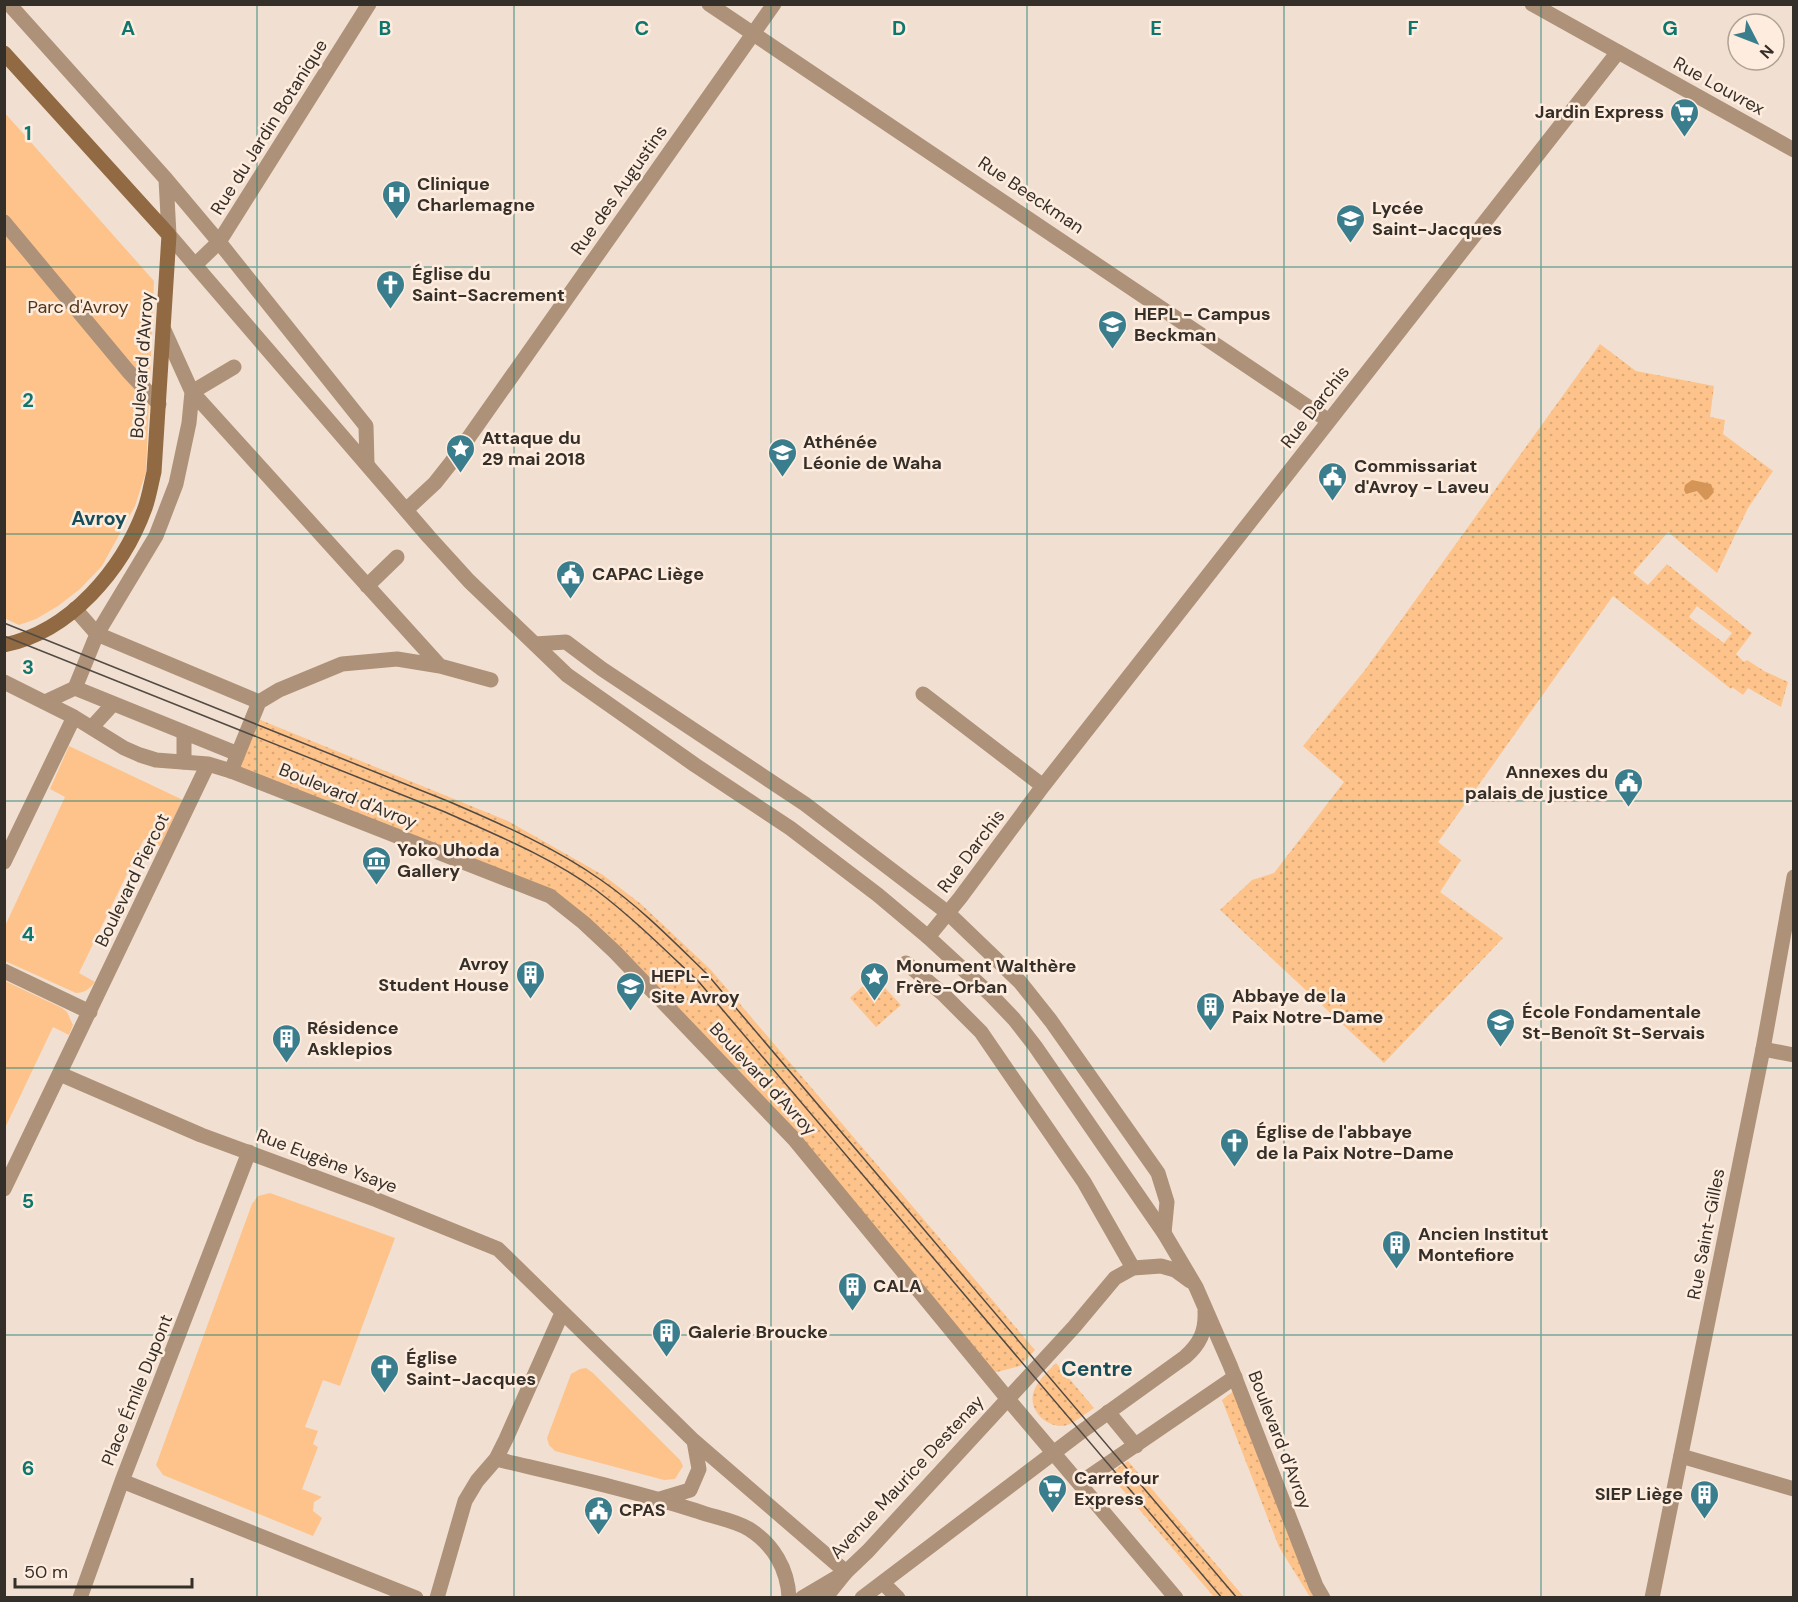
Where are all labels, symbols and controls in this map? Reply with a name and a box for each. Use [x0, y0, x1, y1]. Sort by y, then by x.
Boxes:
north arrow [1726, 12, 1786, 72]
text: A [121, 15, 135, 41]
text: B [379, 15, 391, 41]
text: C [635, 15, 649, 41]
text: D [892, 15, 906, 41]
text: E [1150, 15, 1162, 41]
text: F [1407, 15, 1419, 41]
text: G [1662, 15, 1678, 41]
street label: Rue du Jardin Botanique [205, 35, 333, 219]
text: N [1755, 40, 1778, 63]
street label: Rue Louvrex [1669, 51, 1769, 121]
supermarket icon: Jardin Express [1669, 96, 1701, 138]
place label: Jardin Express [1535, 100, 1664, 124]
text: 1 [24, 120, 32, 146]
street label: Rue des Augustins [565, 120, 673, 260]
street label: Rue Beeckman [973, 151, 1089, 239]
place label: Clinique Charlemagne [417, 172, 535, 217]
hospital icon: Clinique Charlemagne [380, 178, 412, 220]
place label: Lycée Saint-Jacques [1372, 196, 1502, 241]
school or university icon: Lycée Saint-Jacques [1335, 202, 1367, 244]
place label: Église du Saint-Sacrement [412, 262, 565, 307]
church icon: Église du Saint-Sacrement [375, 268, 407, 310]
street label: Boulevard d'Avroy [125, 291, 159, 439]
park label: Parc d'Avroy [27, 295, 129, 319]
place label: HEPL - Campus Beckman [1134, 302, 1271, 347]
school or university icon: HEPL - Campus Beckman [1097, 308, 1129, 350]
street label: Rue Darchis [1275, 361, 1355, 453]
text: 2 [22, 387, 34, 413]
place label: Attaque du 29 mai 2018 [482, 426, 586, 471]
place label: Athénée Léonie de Waha [803, 430, 942, 475]
place icon: Attaque du 29 mai 2018 [445, 432, 477, 474]
school or university icon: Athénée Léonie de Waha [766, 436, 798, 478]
place label: Commissariat d'Avroy - Laveu [1354, 454, 1489, 499]
public building icon: Commissariat d'Avroy - Laveu [1317, 460, 1349, 502]
district label: Avroy [71, 505, 127, 531]
public building icon: CAPAC Liège [555, 558, 587, 600]
place label: CAPAC Liège [592, 562, 704, 586]
text: 3 [22, 654, 34, 680]
street label: Boulevard d'Avroy [275, 757, 421, 835]
place label: Annexes du palais de justice [1465, 760, 1608, 805]
public building icon: Annexes du palais de justice [1613, 766, 1645, 808]
street label: Rue Darchis [932, 804, 1010, 898]
street label: Boulevard Piercot [89, 809, 175, 951]
place label: Yoko Uhoda Gallery [397, 838, 499, 883]
museum icon: Yoko Uhoda Gallery [360, 844, 392, 886]
text: 4 [22, 921, 35, 947]
place label: Avroy Student House [378, 952, 509, 997]
place label: Monument Walthère Frère-Orban [896, 954, 1077, 999]
building icon: Avroy Student House [514, 958, 546, 1000]
place icon: Monument Walthère Frère-Orban [859, 960, 891, 1002]
place label: HEPL - Site Avroy [651, 964, 740, 1009]
school or university icon: HEPL - Site Avroy [614, 970, 646, 1012]
place label: Abbaye de la Paix Notre-Dame [1232, 984, 1384, 1029]
building icon: Abbaye de la Paix Notre-Dame [1195, 990, 1227, 1032]
place label: École Fondamentale St-Benoît St-Servais [1522, 1000, 1705, 1045]
school or university icon: École Fondamentale St-Benoît St-Servais [1485, 1006, 1517, 1048]
place label: Résidence Asklepios [307, 1016, 399, 1061]
street label: Boulevard d'Avroy [704, 1017, 822, 1141]
building icon: Résidence Asklepios [270, 1022, 302, 1064]
place label: Église de l'abbaye de la Paix Notre-Dame [1256, 1120, 1454, 1165]
street label: Rue Eugène Ysaye [253, 1123, 401, 1199]
church icon: Église de l'abbaye de la Paix Notre-Dame [1219, 1126, 1251, 1168]
street label: Rue Saint-Gilles [1682, 1166, 1730, 1302]
text: 5 [22, 1188, 34, 1214]
place label: Ancien Institut Montefiore [1418, 1222, 1549, 1267]
building icon: Ancien Institut Montefiore [1381, 1228, 1413, 1270]
building icon: CALA [836, 1270, 868, 1312]
place label: CALA [873, 1274, 922, 1298]
street label: Place Émile Dupont [96, 1311, 178, 1469]
building icon: Galerie Broucke [651, 1316, 683, 1358]
place label: Galerie Broucke [688, 1320, 828, 1344]
place label: Église Saint-Jacques [406, 1346, 536, 1391]
church icon: Église Saint-Jacques [369, 1352, 401, 1394]
district label: Centre [1061, 1355, 1133, 1383]
street label: Boulevard d'Avroy [1242, 1367, 1318, 1513]
street label: Avenue Maurice Destenay [825, 1390, 989, 1564]
text: 6 [22, 1455, 34, 1481]
place label: Carrefour Express [1074, 1466, 1159, 1511]
supermarket icon: Carrefour Express [1037, 1472, 1069, 1514]
building icon: SIEP Liège [1688, 1478, 1720, 1520]
place label: SIEP Liège [1595, 1482, 1683, 1506]
public building icon: CPAS [582, 1494, 614, 1536]
place label: CPAS [619, 1498, 666, 1522]
scale bar [15, 1551, 192, 1589]
text: 50 m [24, 1560, 68, 1584]

